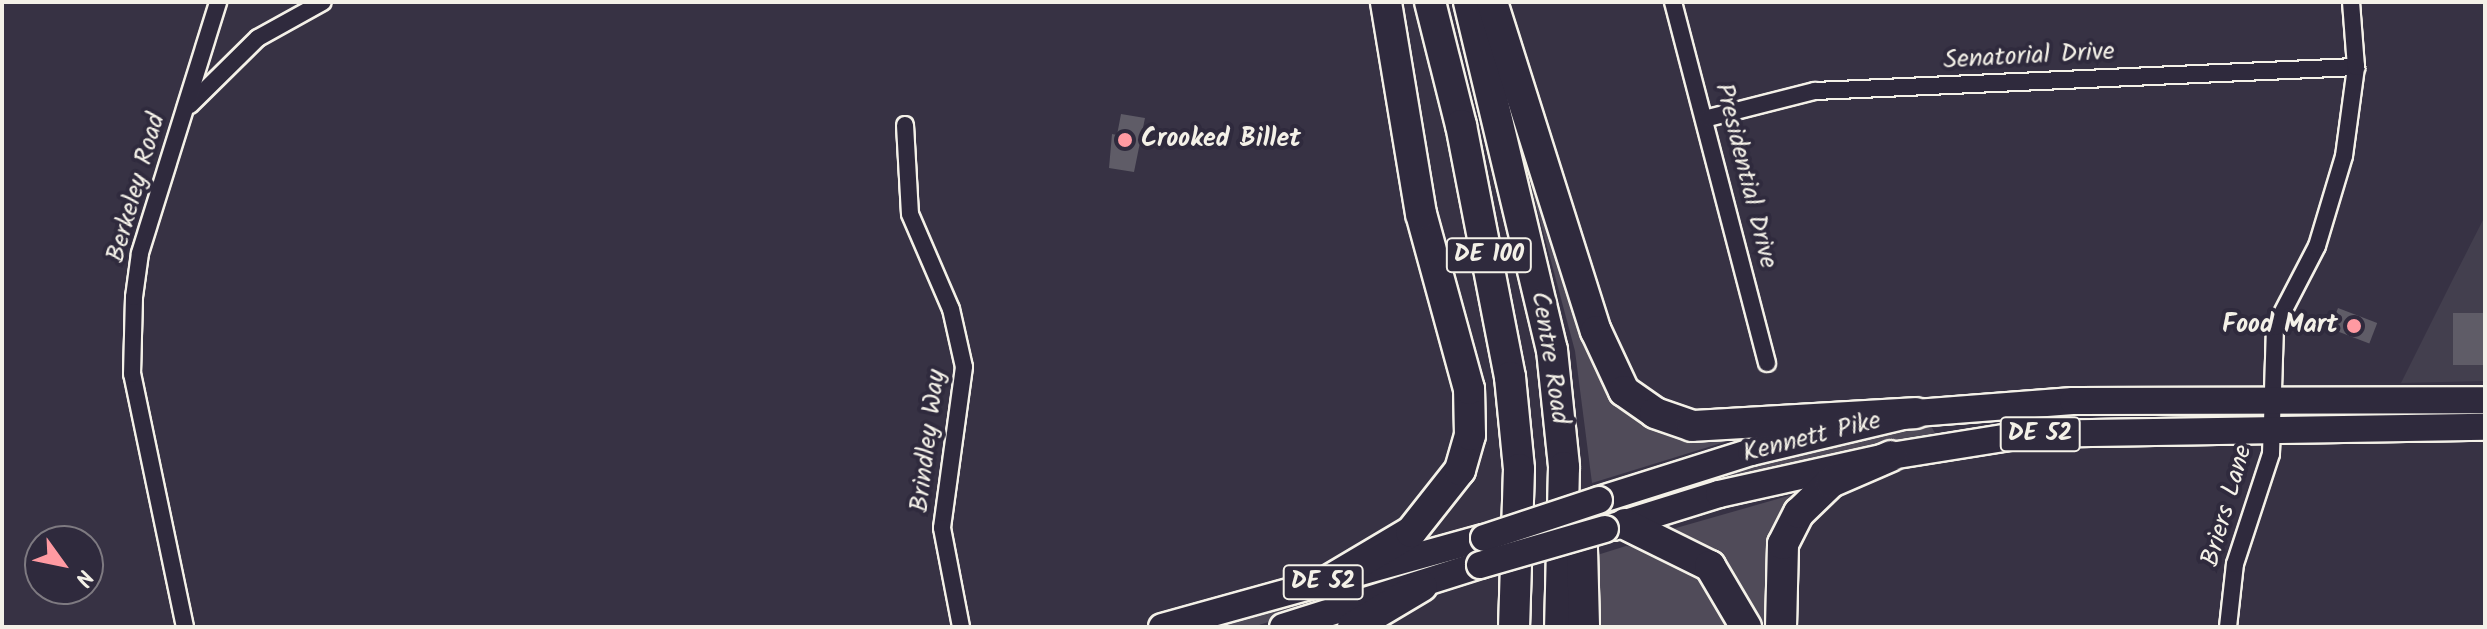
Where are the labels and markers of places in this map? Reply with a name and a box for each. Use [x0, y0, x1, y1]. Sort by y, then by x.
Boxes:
place label: Crooked Billet [1141, 124, 1301, 156]
marker: Crooked Billet [1116, 131, 1134, 149]
place label: Food Mart [2222, 310, 2338, 342]
marker: Food Mart [2345, 317, 2363, 335]

